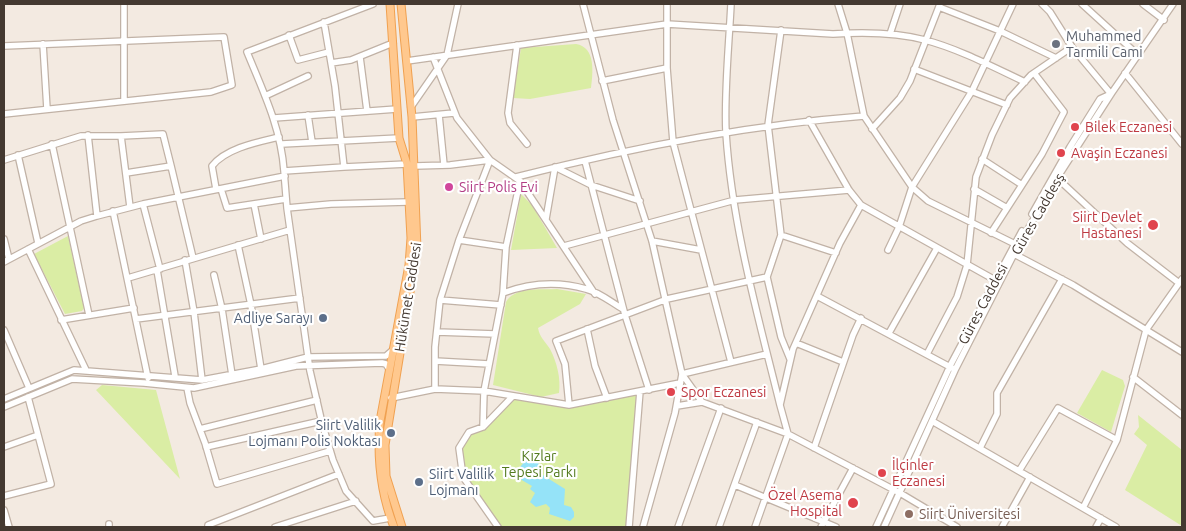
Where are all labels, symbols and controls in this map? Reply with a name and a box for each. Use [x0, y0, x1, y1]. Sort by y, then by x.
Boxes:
place label: Muhammed Tarmili Cami [1066, 28, 1143, 60]
marker: Muhammed Tarmili Cami [1050, 38, 1062, 50]
place label: Bilek Eczanesi [1085, 119, 1172, 135]
marker: Bilek Eczanesi [1069, 121, 1081, 133]
place label: Avaşin Eczanesi [1071, 145, 1168, 161]
marker: Avaşin Eczanesi [1055, 147, 1067, 159]
street label: Güres Caddesş [1008, 170, 1068, 258]
place label: Siirt Polis Evi [459, 179, 538, 195]
marker: Siirt Polis Evi [443, 181, 455, 193]
place label: Siirt Devlet Hastanesi [1073, 209, 1142, 242]
marker: Siirt Devlet Hastanesi [1146, 218, 1160, 232]
street label: Hükümet Caddesi [391, 241, 425, 353]
street label: Güres Caddesi [955, 261, 1011, 347]
place label: Adliye Sarayı [234, 310, 313, 326]
marker: Adliye Sarayı [317, 312, 329, 324]
place label: Spor Eczanesi [681, 384, 766, 400]
marker: Spor Eczanesi [665, 386, 677, 398]
place label: Siirt Valilik Lojmanı Polis Noktası [248, 417, 381, 450]
marker: Siirt Valilik Lojmanı Polis Noktası [385, 427, 397, 439]
park label: Kızlar Tepesi Parkı [502, 448, 576, 481]
place label: İlçinler Eczanesi [892, 457, 945, 490]
place label: Siirt Valilik Lojmanı [429, 466, 494, 498]
marker: İlçinler Eczanesi [876, 467, 888, 479]
marker: Siirt Valilik Lojmanı [413, 476, 425, 488]
place label: Özel Asema Hospital [768, 487, 842, 520]
marker: Özel Asema Hospital [846, 496, 860, 510]
place label: Siirt Üniversitesi [919, 506, 1020, 522]
marker: Siirt Üniversitesi [903, 508, 915, 520]

